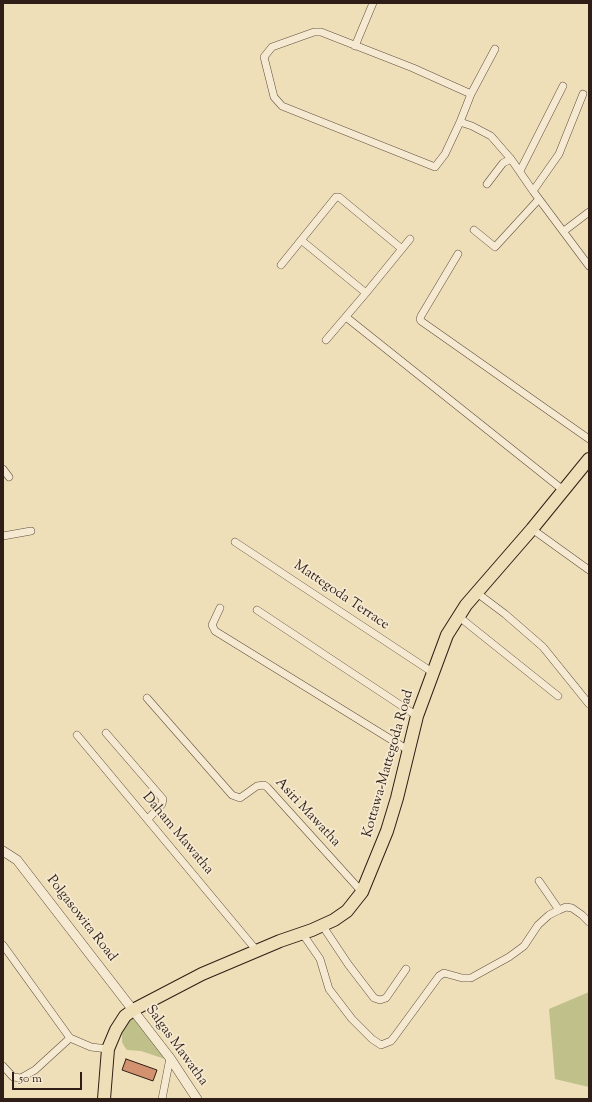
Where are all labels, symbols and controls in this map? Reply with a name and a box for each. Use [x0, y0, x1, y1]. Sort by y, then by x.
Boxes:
street label: Mattegoda Terrace [290, 558, 392, 634]
street label: Kottawa-Mattegoda Road [360, 688, 418, 840]
street label: Asiri Mawatha [271, 775, 343, 851]
street label: Daham Mawatha [138, 789, 216, 879]
street label: Polgasowita Road [42, 873, 120, 965]
street label: Salgas Mawatha [141, 1002, 211, 1090]
scale bar [14, 1064, 84, 1090]
text: 50 m [19, 1070, 42, 1088]

